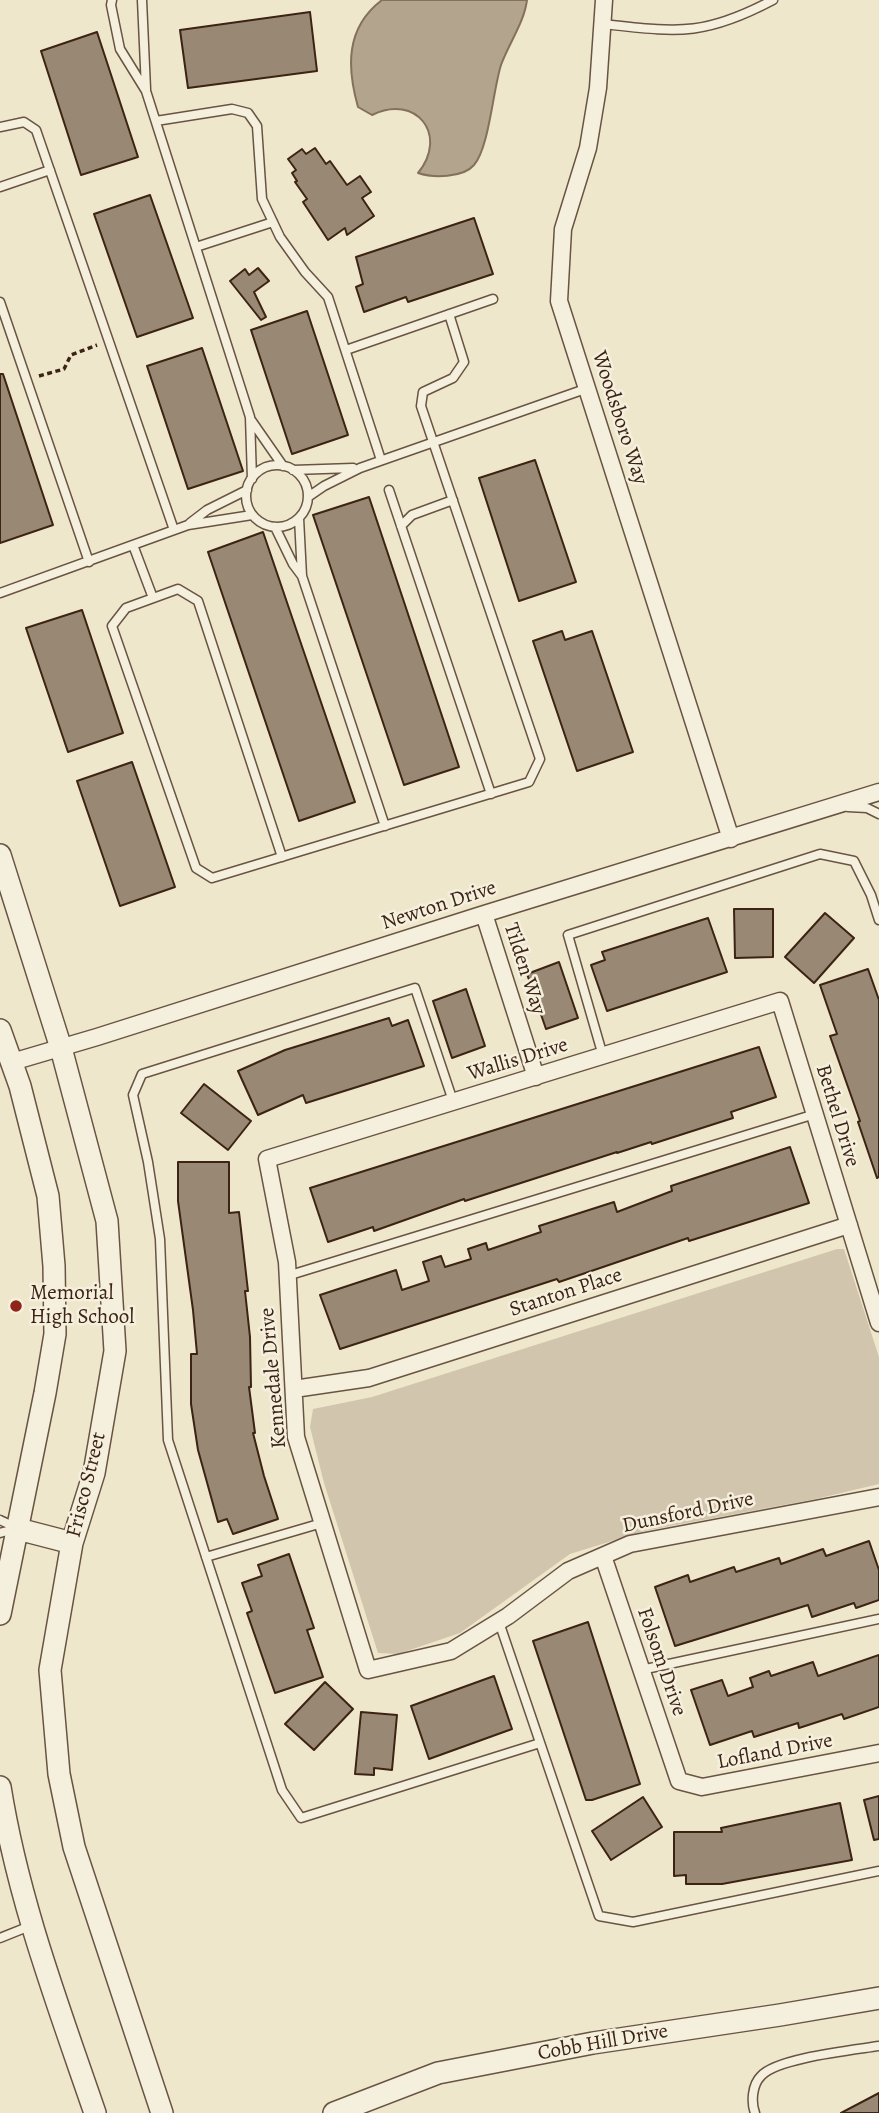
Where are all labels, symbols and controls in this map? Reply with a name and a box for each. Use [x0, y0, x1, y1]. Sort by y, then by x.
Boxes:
street label: Woodsboro Way [586, 348, 652, 488]
street label: Newton Drive [378, 876, 500, 936]
street label: Tilden Way [497, 920, 551, 1018]
street label: Wallis Drive [465, 1033, 571, 1087]
street label: Bethel Drive [809, 1062, 865, 1170]
street label: Stanton Place [507, 1263, 625, 1323]
place label: Memorial High School [30, 1281, 134, 1331]
marker: Memorial High School [8, 1298, 24, 1314]
street label: Kennedale Drive [255, 1307, 293, 1449]
street label: Frisco Street [62, 1430, 112, 1540]
street label: Dunsford Drive [620, 1487, 756, 1539]
street label: Folsom Drive [631, 1604, 691, 1720]
street label: Lofland Drive [715, 1728, 835, 1776]
street label: Cobb Hill Drive [536, 2019, 670, 2067]

